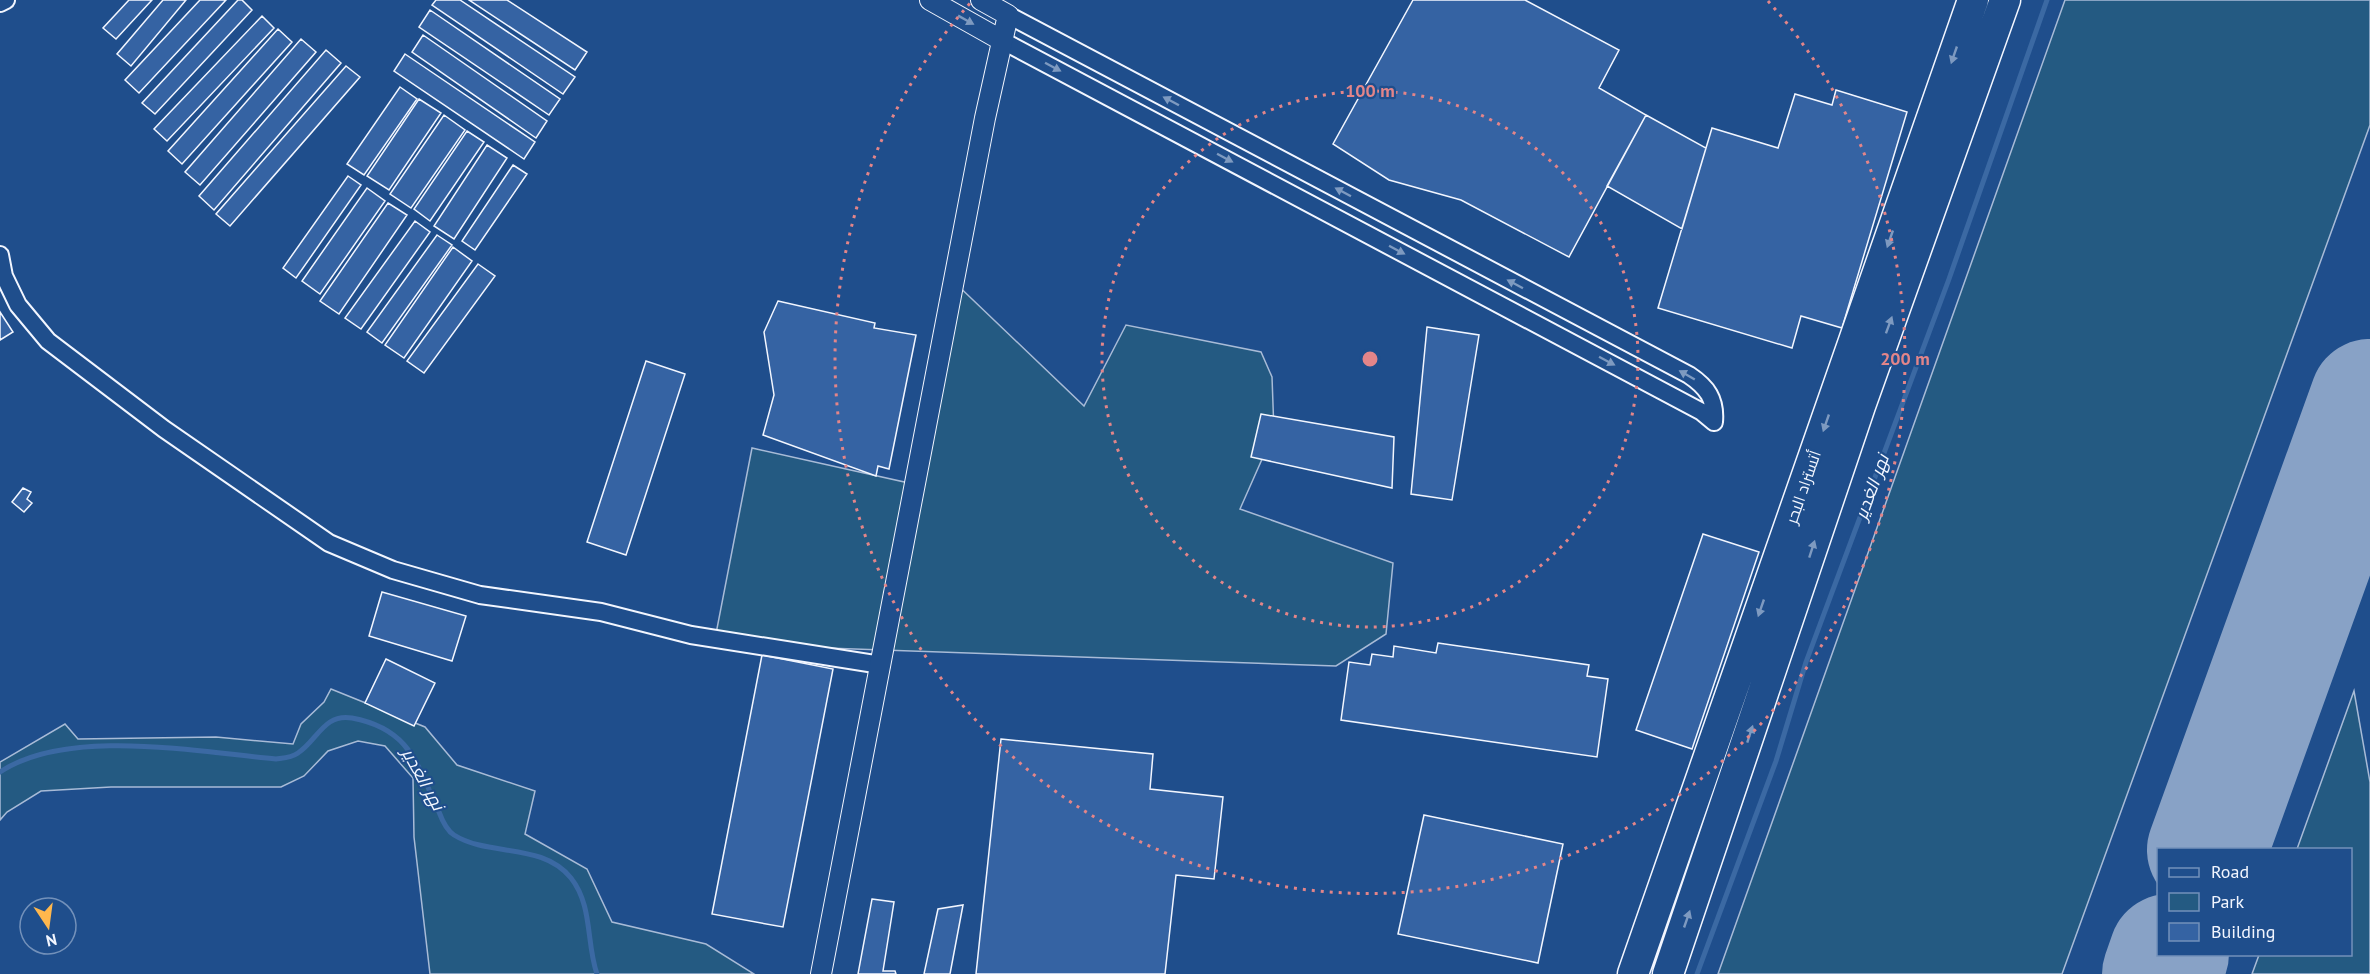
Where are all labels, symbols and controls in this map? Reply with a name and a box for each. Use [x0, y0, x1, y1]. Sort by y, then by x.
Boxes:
one-way arrow [958, 15, 975, 25]
one-way arrow [1949, 46, 1959, 64]
one-way arrow [1045, 62, 1062, 72]
text: 100 m [1345, 79, 1395, 102]
one-way arrow [1162, 96, 1179, 106]
one-way arrow [1216, 153, 1234, 163]
one-way arrow [1334, 187, 1351, 197]
one-way arrow [1884, 230, 1894, 248]
one-way arrow [1389, 245, 1406, 255]
one-way arrow [1506, 279, 1523, 289]
one-way arrow [1884, 316, 1894, 334]
text: 200 m [1880, 347, 1930, 370]
centre of rings [1360, 349, 1380, 369]
one-way arrow [1598, 356, 1615, 366]
one-way arrow [1678, 370, 1695, 380]
one-way arrow [1820, 414, 1830, 432]
street label: أتستراد البحر [1781, 448, 1825, 527]
water label: نهر الغدير [1848, 449, 1895, 525]
one-way arrow [1808, 540, 1817, 558]
one-way arrow [1756, 599, 1766, 617]
one-way arrow [1746, 725, 1756, 743]
water label: نهر الغدير [396, 742, 451, 816]
legend [2157, 848, 2352, 956]
text: Road [2211, 860, 2249, 883]
text: Park [2211, 890, 2244, 913]
north arrow [18, 896, 78, 956]
one-way arrow [1683, 910, 1693, 928]
text: Building [2211, 920, 2275, 943]
text: N [44, 930, 59, 952]

